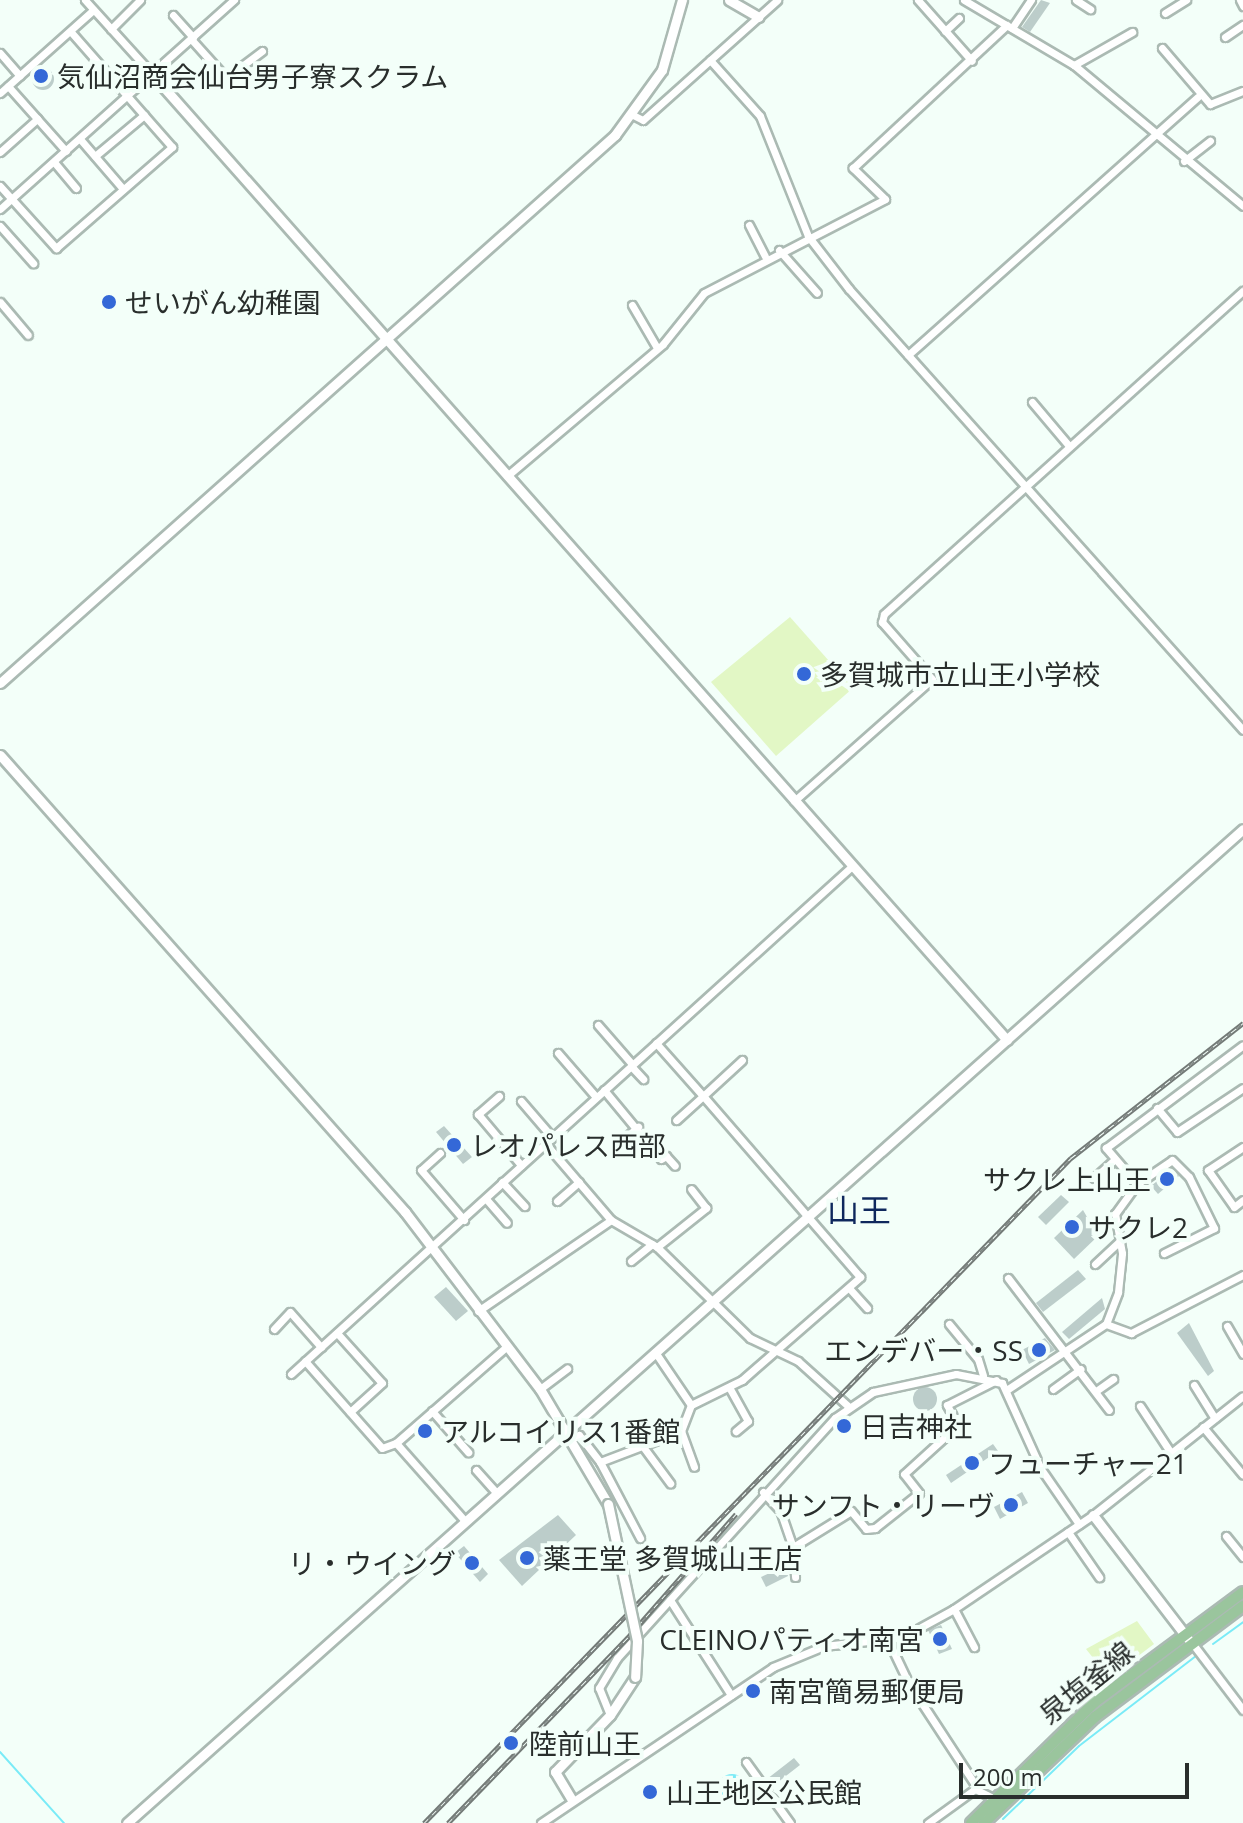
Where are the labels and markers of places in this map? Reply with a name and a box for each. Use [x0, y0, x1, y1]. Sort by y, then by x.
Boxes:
place label: 気仙沼商会仙台男子寮スクラム [57, 59, 449, 93]
marker: 気仙沼商会仙台男子寮スクラム [32, 67, 50, 85]
place label: せいがん幼稚園 [125, 285, 321, 319]
marker: せいがん幼稚園 [100, 293, 118, 311]
place label: 多賀城市立山王小学校 [820, 657, 1100, 691]
marker: 多賀城市立山王小学校 [795, 665, 813, 683]
place label: レオパレス西部 [470, 1128, 666, 1162]
marker: レオパレス西部 [445, 1136, 463, 1154]
place label: サクレ上山王 [983, 1162, 1151, 1196]
marker: サクレ上山王 [1158, 1170, 1176, 1188]
place label: サクレ2 [1088, 1210, 1188, 1244]
marker: サクレ2 [1063, 1218, 1081, 1236]
place label: エンデバー・SS [824, 1333, 1023, 1367]
marker: エンデバー・SS [1030, 1341, 1048, 1359]
place label: 日吉神社 [860, 1409, 972, 1443]
place label: アルコイリス1番館 [441, 1414, 681, 1448]
marker: 日吉神社 [835, 1417, 853, 1435]
marker: アルコイリス1番館 [416, 1422, 434, 1440]
place label: フューチャー21 [988, 1446, 1188, 1480]
marker: フューチャー21 [963, 1454, 981, 1472]
place label: サンフト・リーヴ [771, 1488, 995, 1522]
marker: サンフト・リーヴ [1002, 1496, 1020, 1514]
place label: 薬王堂 多賀城山王店 [543, 1541, 802, 1575]
place label: リ・ウイング [288, 1546, 456, 1580]
marker: 薬王堂 多賀城山王店 [518, 1549, 536, 1567]
marker: リ・ウイング [463, 1554, 481, 1572]
place label: CLEINOパティオ南宮 [658, 1622, 924, 1656]
marker: CLEINOパティオ南宮 [931, 1630, 949, 1648]
place label: 南宮簡易郵便局 [769, 1674, 965, 1708]
marker: 南宮簡易郵便局 [744, 1682, 762, 1700]
place label: 陸前山王 [529, 1726, 641, 1760]
marker: 陸前山王 [500, 1732, 522, 1754]
place label: 山王地区公民館 [666, 1775, 862, 1809]
marker: 山王地区公民館 [641, 1783, 659, 1801]

